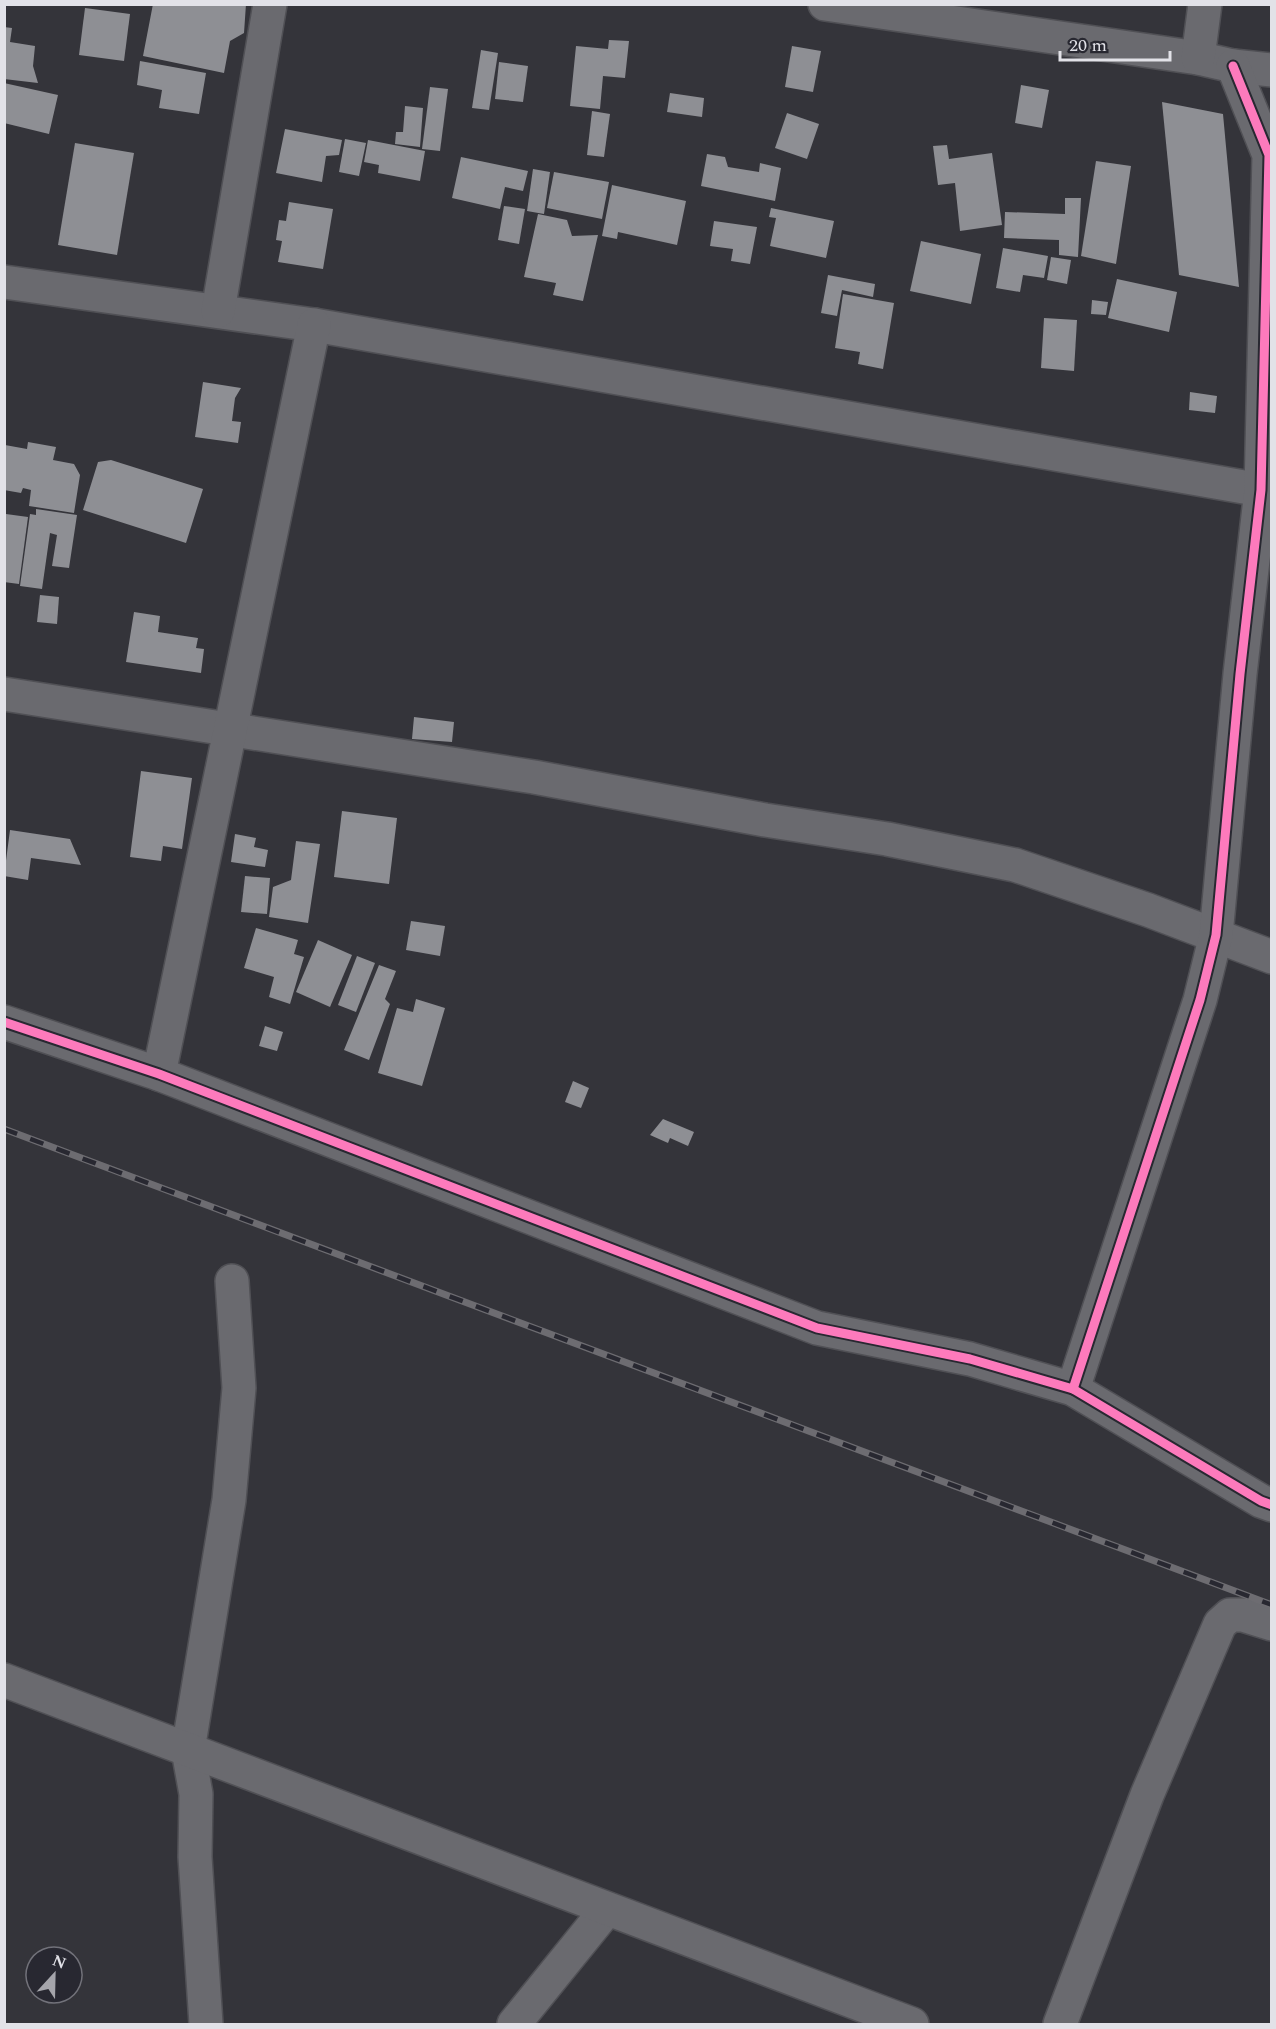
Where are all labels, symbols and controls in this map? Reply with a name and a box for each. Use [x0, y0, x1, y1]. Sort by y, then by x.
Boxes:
scale bar [1060, 24, 1170, 62]
text: 20 m [1069, 32, 1107, 59]
north arrow [24, 1945, 84, 2005]
text: N [49, 1948, 70, 1976]

